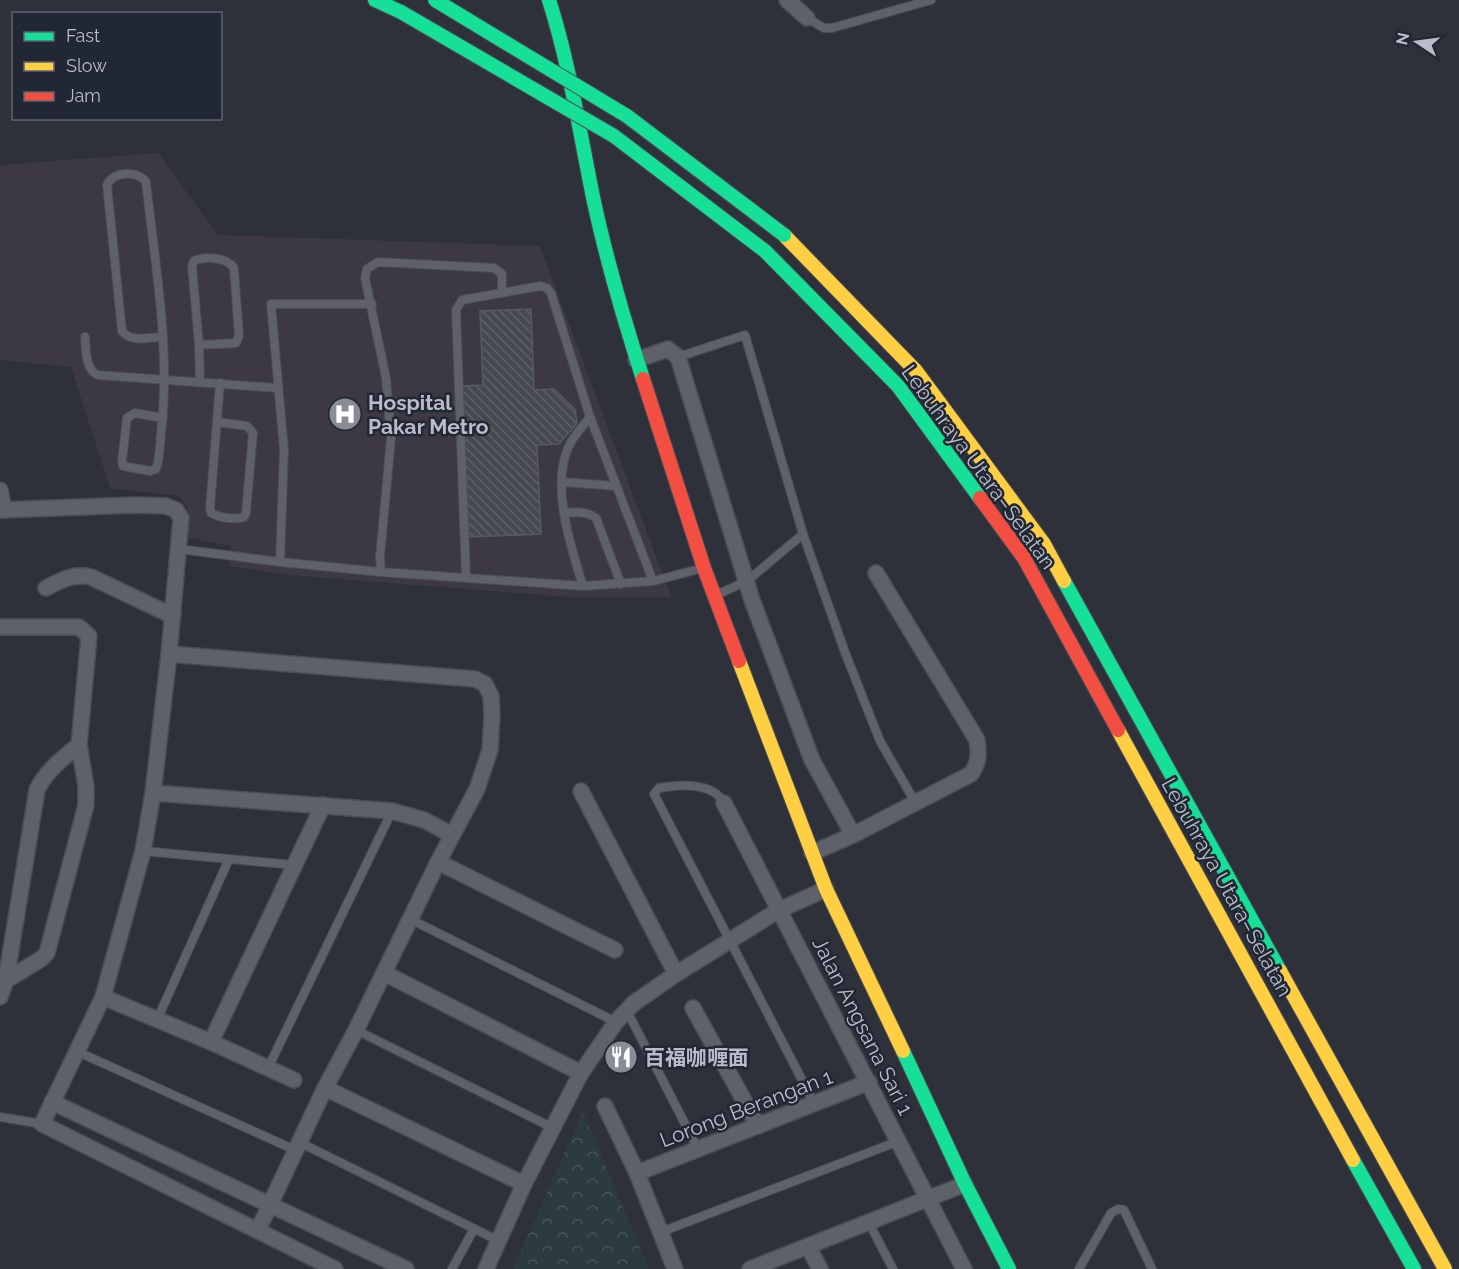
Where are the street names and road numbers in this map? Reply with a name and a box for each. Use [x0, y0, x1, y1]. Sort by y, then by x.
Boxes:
street label: Lebuhraya Utara–Selatan [897, 360, 1061, 574]
street label: Lebuhraya Utara–Selatan [1156, 773, 1298, 1001]
street label: Jalan Angsana Sari 1 [807, 933, 919, 1119]
street label: Lorong Berangan 1 [656, 1064, 836, 1152]

